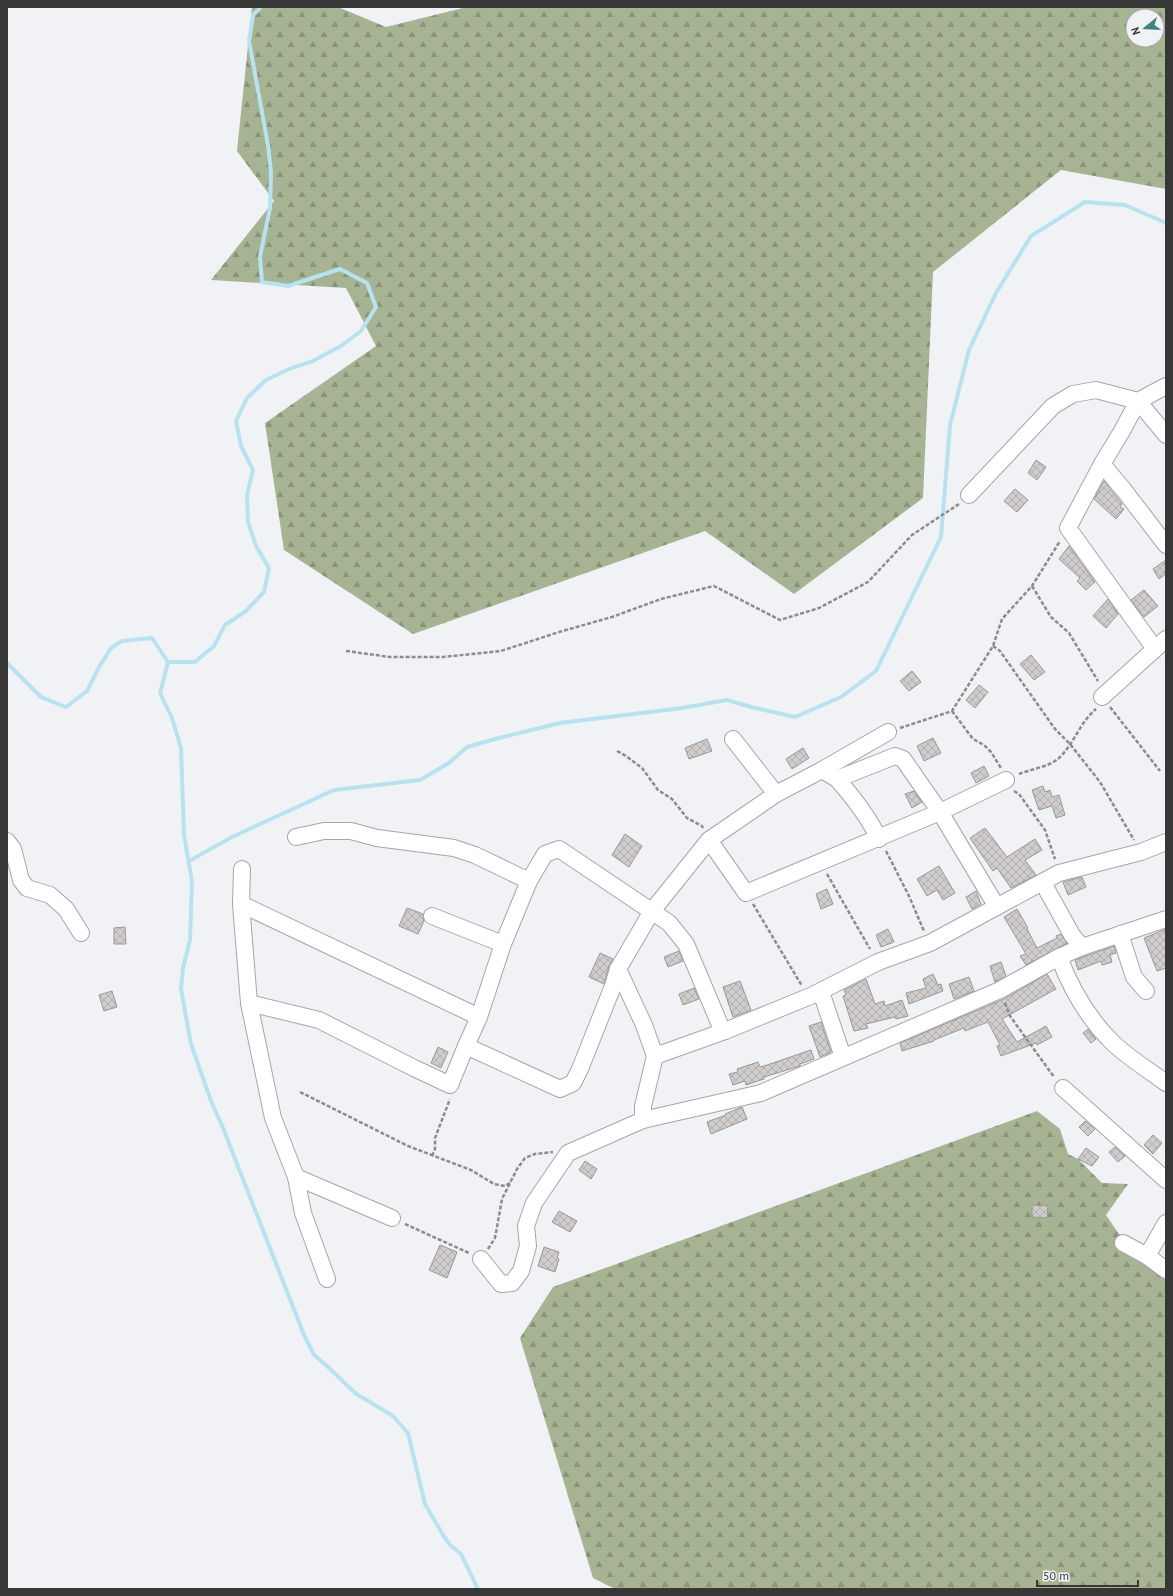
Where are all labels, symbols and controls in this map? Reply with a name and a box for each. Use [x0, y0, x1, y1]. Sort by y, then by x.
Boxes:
north arrow [1125, 8, 1165, 48]
text: N [1128, 25, 1143, 37]
scale bar [1037, 1562, 1138, 1588]
text: 50 m [1043, 1568, 1069, 1583]

